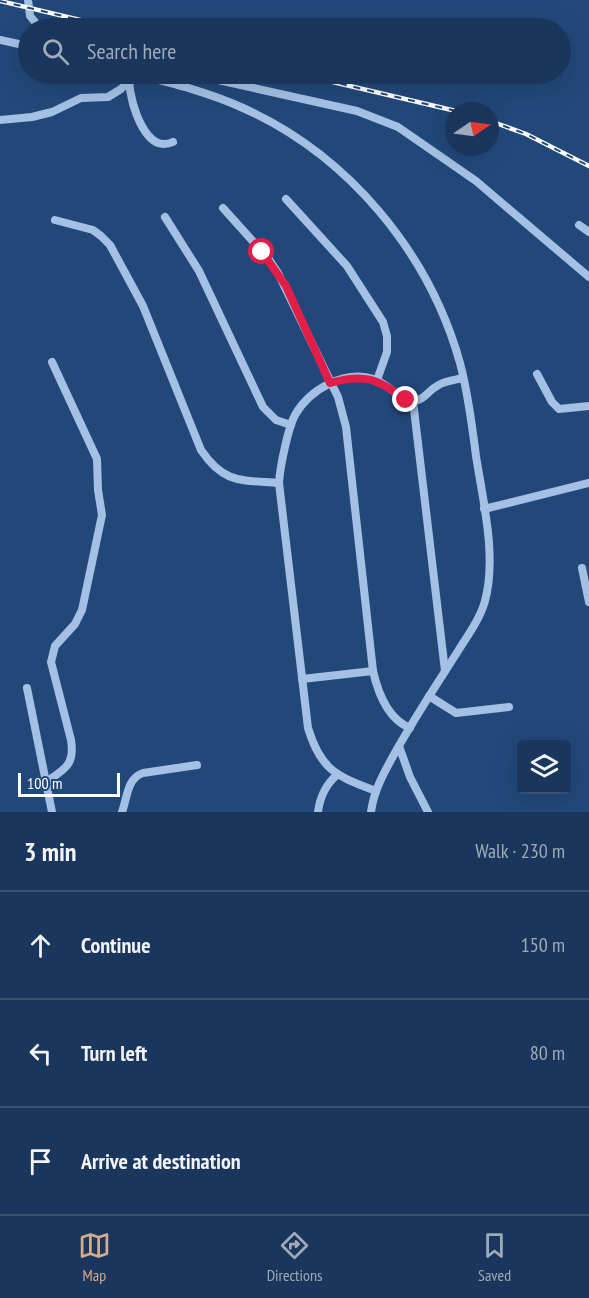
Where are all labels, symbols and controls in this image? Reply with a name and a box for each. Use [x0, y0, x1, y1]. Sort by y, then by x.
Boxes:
search box [18, 18, 571, 84]
icon: search [39, 35, 72, 68]
text: Search here [87, 37, 176, 65]
north arrow [445, 102, 499, 156]
route start [248, 238, 274, 264]
route end [392, 386, 418, 412]
map controls [517, 740, 571, 794]
button: layers [517, 740, 571, 794]
scale bar [18, 770, 120, 798]
text: 100 m [27, 773, 62, 793]
text: 3 min [24, 835, 77, 868]
text: Walk · 230 m [475, 838, 565, 864]
icon: ahead [24, 929, 57, 962]
text: Continue [81, 931, 151, 959]
text: 150 m [521, 932, 565, 958]
icon: left [24, 1037, 57, 1070]
text: Turn left [81, 1039, 147, 1067]
text: 80 m [530, 1040, 565, 1066]
icon: arrive [24, 1145, 57, 1178]
text: Arrive at destination [81, 1147, 241, 1175]
tab: Map [78, 1229, 111, 1285]
tab: Directions [267, 1229, 322, 1285]
tab: Saved [478, 1229, 511, 1285]

